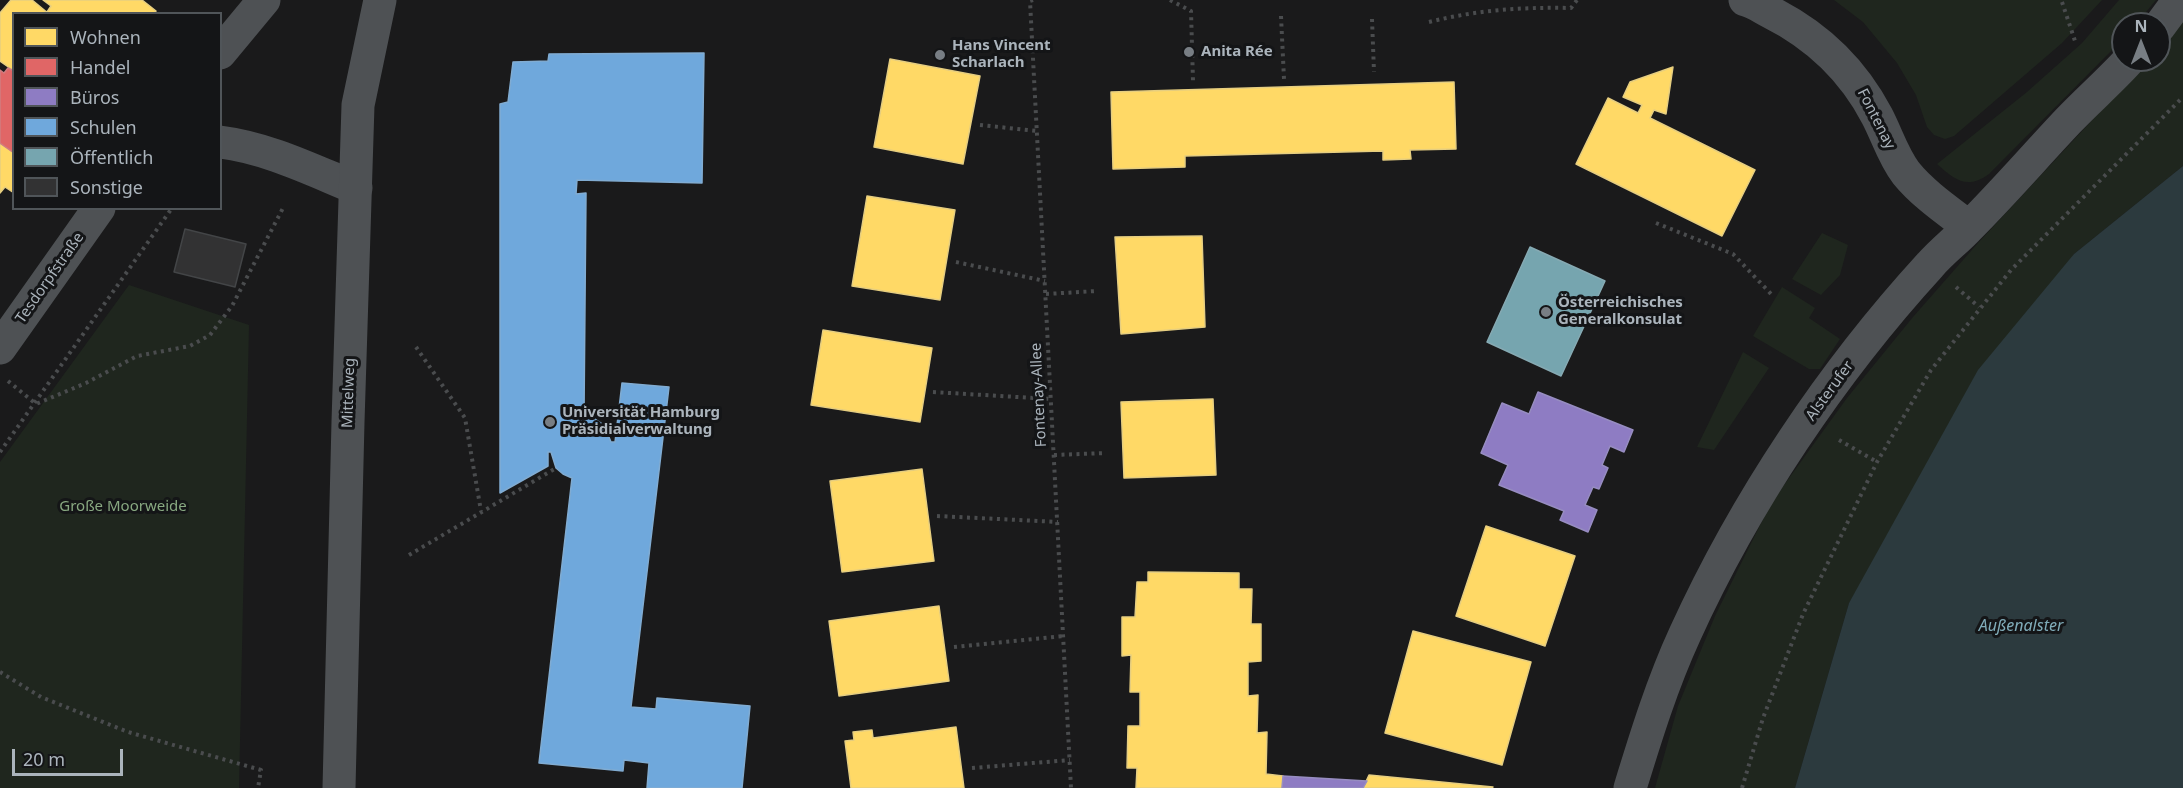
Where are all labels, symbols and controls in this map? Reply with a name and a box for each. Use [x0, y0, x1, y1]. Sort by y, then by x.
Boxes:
legend [12, 12, 222, 210]
north arrow [2111, 12, 2171, 72]
text: N [2134, 15, 2148, 37]
text: Wohnen [70, 25, 141, 49]
place label: Hans Vincent Scharlach [952, 37, 1051, 72]
place label: Anita Rée [1201, 43, 1273, 61]
marker: Anita Rée [1182, 45, 1196, 59]
marker: Hans Vincent Scharlach [933, 48, 947, 62]
text: Handel [70, 55, 130, 79]
text: Büros [70, 85, 119, 109]
street label: Fontenay [1853, 86, 1899, 152]
text: Schulen [70, 115, 137, 139]
text: Öffentlich [70, 145, 153, 169]
text: Sonstige [70, 175, 143, 199]
street label: Tesdorpfstraße [12, 229, 88, 327]
place label: Österreichisches Generalkonsulat [1558, 294, 1683, 329]
marker: Österreichisches Generalkonsulat [1539, 305, 1553, 319]
street label: Fontenay-Allee [1027, 342, 1051, 448]
street label: Alsterufer [1802, 357, 1858, 425]
street label: Mittelweg [339, 358, 359, 428]
place label: Universität Hamburg Präsidialverwaltung [562, 404, 720, 439]
marker: Universität Hamburg Präsidialverwaltung [543, 415, 557, 429]
park label: Große Moorweide [59, 498, 187, 516]
water label: Außenalster [1979, 616, 2063, 636]
scale bar [15, 737, 126, 775]
text: 20 m [23, 747, 65, 771]

